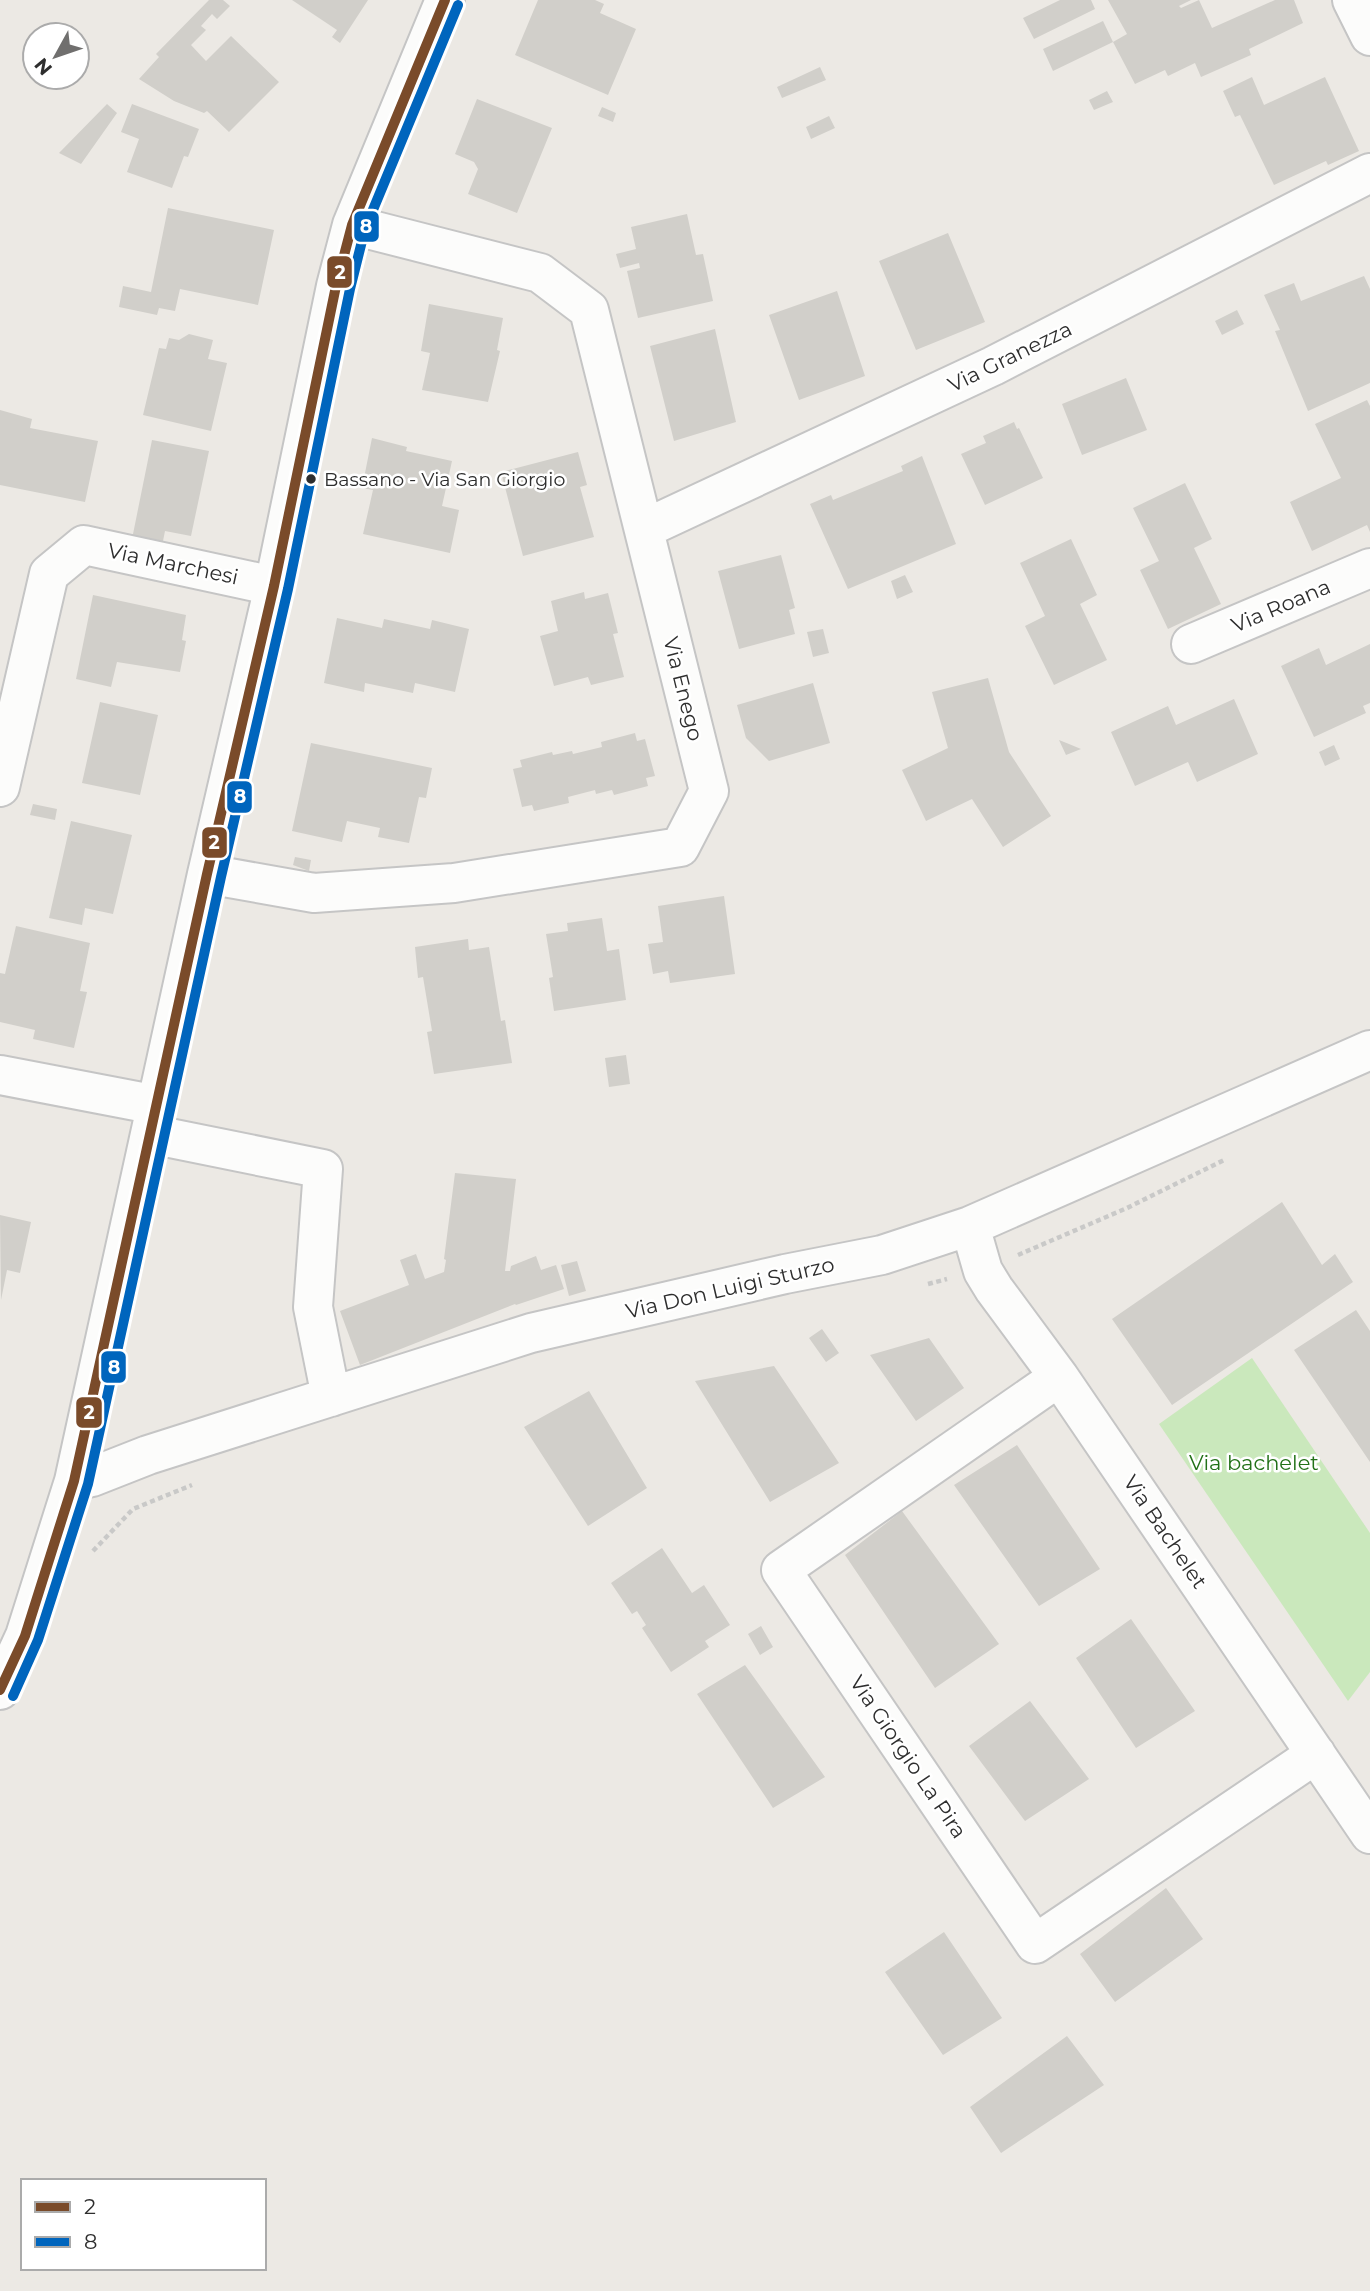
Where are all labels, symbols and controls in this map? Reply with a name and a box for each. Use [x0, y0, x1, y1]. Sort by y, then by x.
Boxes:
north arrow [21, 21, 91, 91]
text: N [30, 53, 57, 80]
line badge: 8 [353, 210, 380, 243]
text: 8 [360, 215, 372, 238]
line badge: 2 [326, 255, 353, 289]
text: 2 [334, 261, 346, 284]
street label: Via Granezza [944, 316, 1076, 397]
place label: Bassano - Via San Giorgio [324, 468, 565, 491]
marker: Bassano - Via San Giorgio [304, 472, 318, 486]
street label: Via Marchesi [106, 537, 241, 590]
street label: Via Roana [1228, 574, 1334, 638]
street label: Via Enego [658, 634, 708, 743]
line badge: 8 [226, 780, 253, 814]
text: 8 [234, 785, 246, 808]
line badge: 2 [201, 826, 228, 859]
text: 2 [208, 831, 220, 854]
street label: Via Don Luigi Sturzo [623, 1251, 837, 1324]
line badge: 8 [100, 1350, 127, 1384]
text: 8 [108, 1356, 120, 1379]
line badge: 2 [75, 1396, 103, 1429]
text: 2 [83, 1401, 95, 1424]
park label: Via bachelet [1189, 1450, 1319, 1475]
street label: Via Bachelet [1118, 1470, 1213, 1593]
street label: Via Giorgio La Pira [845, 1671, 972, 1843]
legend [21, 2179, 266, 2270]
text: 2 [84, 2194, 96, 2219]
text: 8 [84, 2229, 97, 2254]

